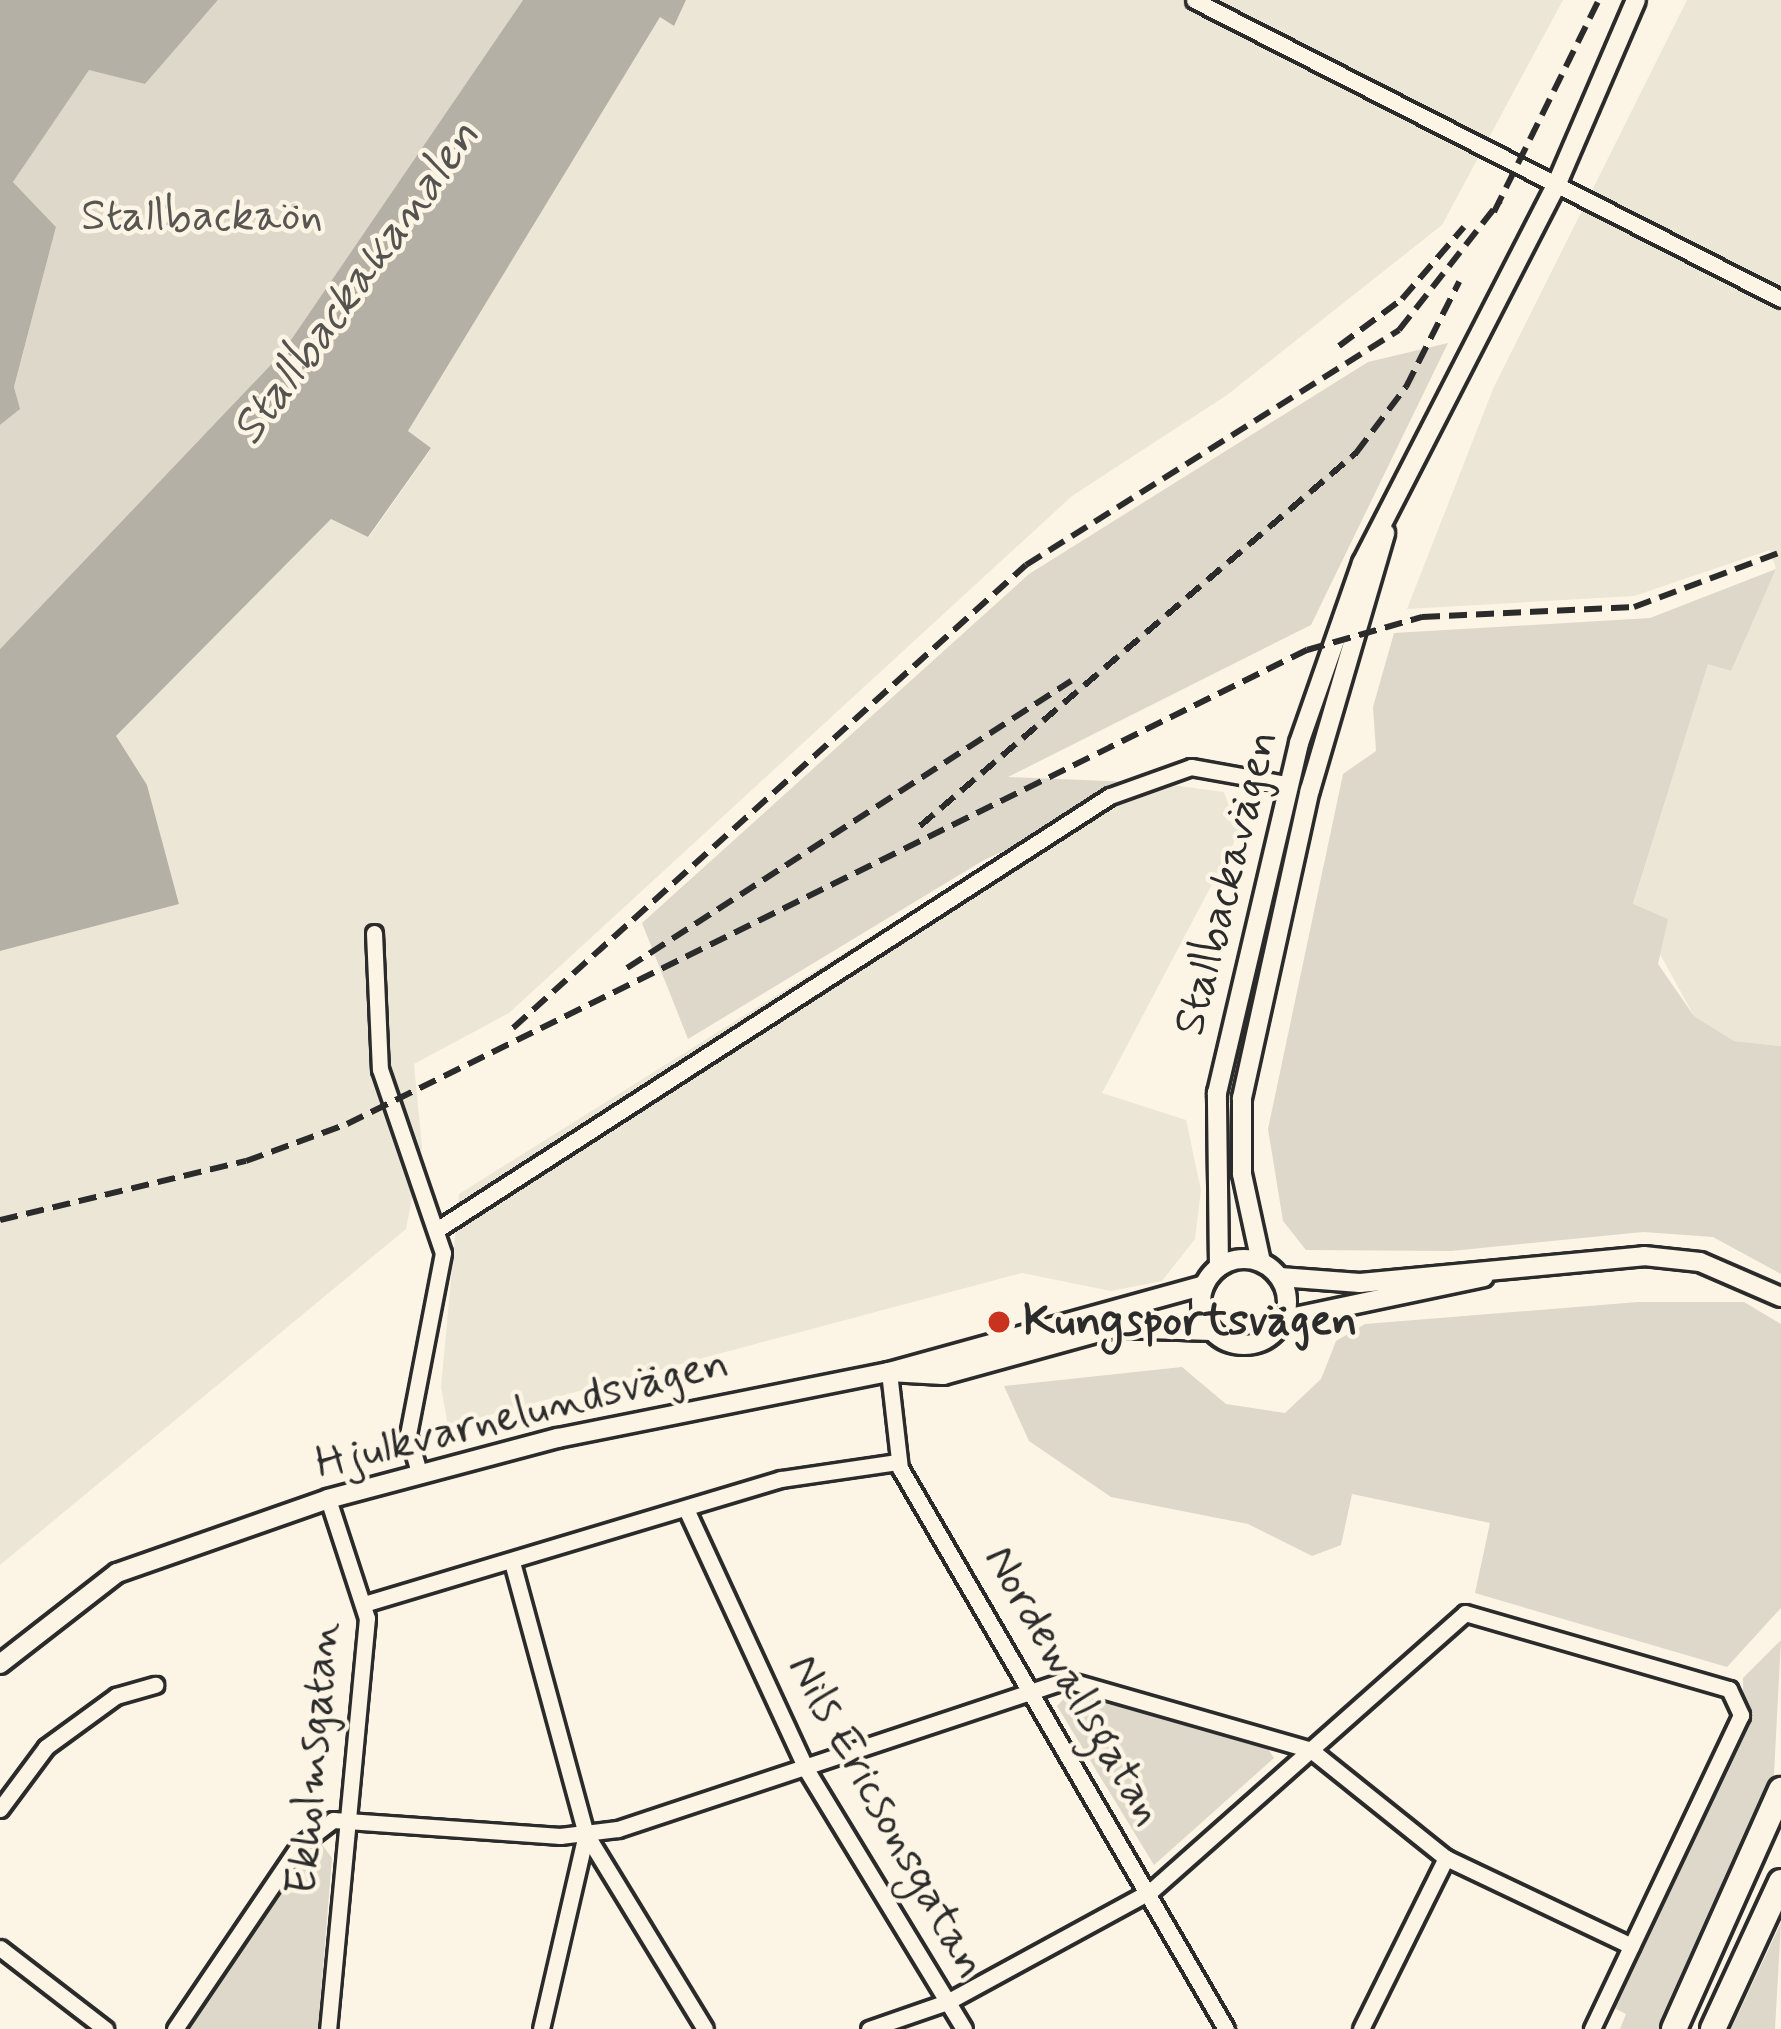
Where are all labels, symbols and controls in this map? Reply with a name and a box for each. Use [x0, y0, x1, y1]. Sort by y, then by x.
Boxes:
water label: Stallbackakanalen [219, 110, 493, 456]
park label: Stallbackaön [81, 190, 323, 244]
street label: Stallbackavägen [1163, 725, 1291, 1041]
place label: Kungsportsvägen [1023, 1295, 1357, 1349]
marker: Kungsportsvägen [986, 1309, 1012, 1335]
street label: Hjulkvarnelundsvägen [310, 1337, 734, 1491]
street label: Nordewallsgatan [971, 1536, 1175, 1836]
street label: Ekholmsgatan [275, 1619, 353, 1897]
street label: Nils Ericsonsgatan [777, 1650, 995, 1984]

